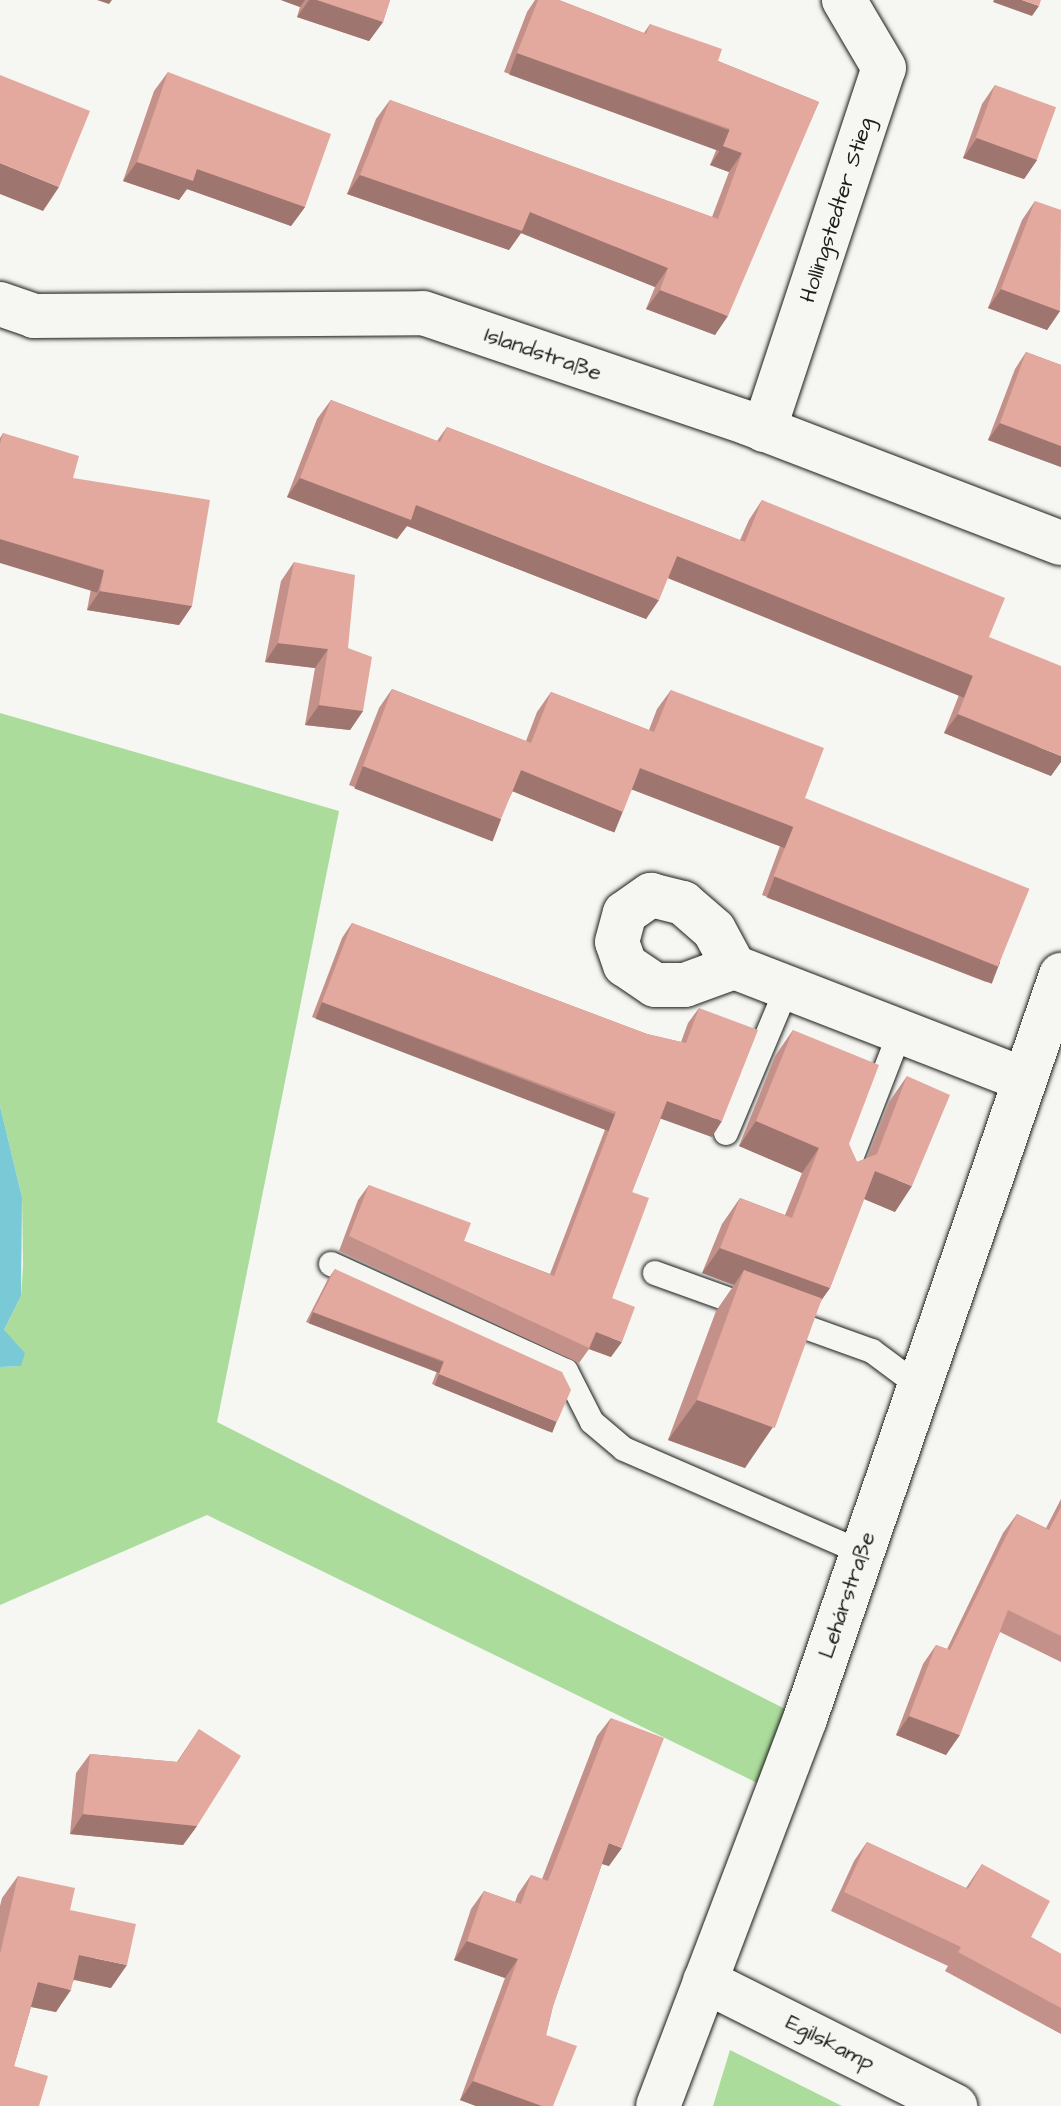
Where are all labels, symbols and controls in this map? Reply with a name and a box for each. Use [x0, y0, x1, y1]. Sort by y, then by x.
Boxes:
street label: Hollingstedter Stieg [795, 114, 879, 306]
street label: Islandstraße [481, 322, 605, 386]
street label: Lehárstraße [813, 1528, 881, 1662]
street label: Egilskamp [781, 2009, 879, 2077]

